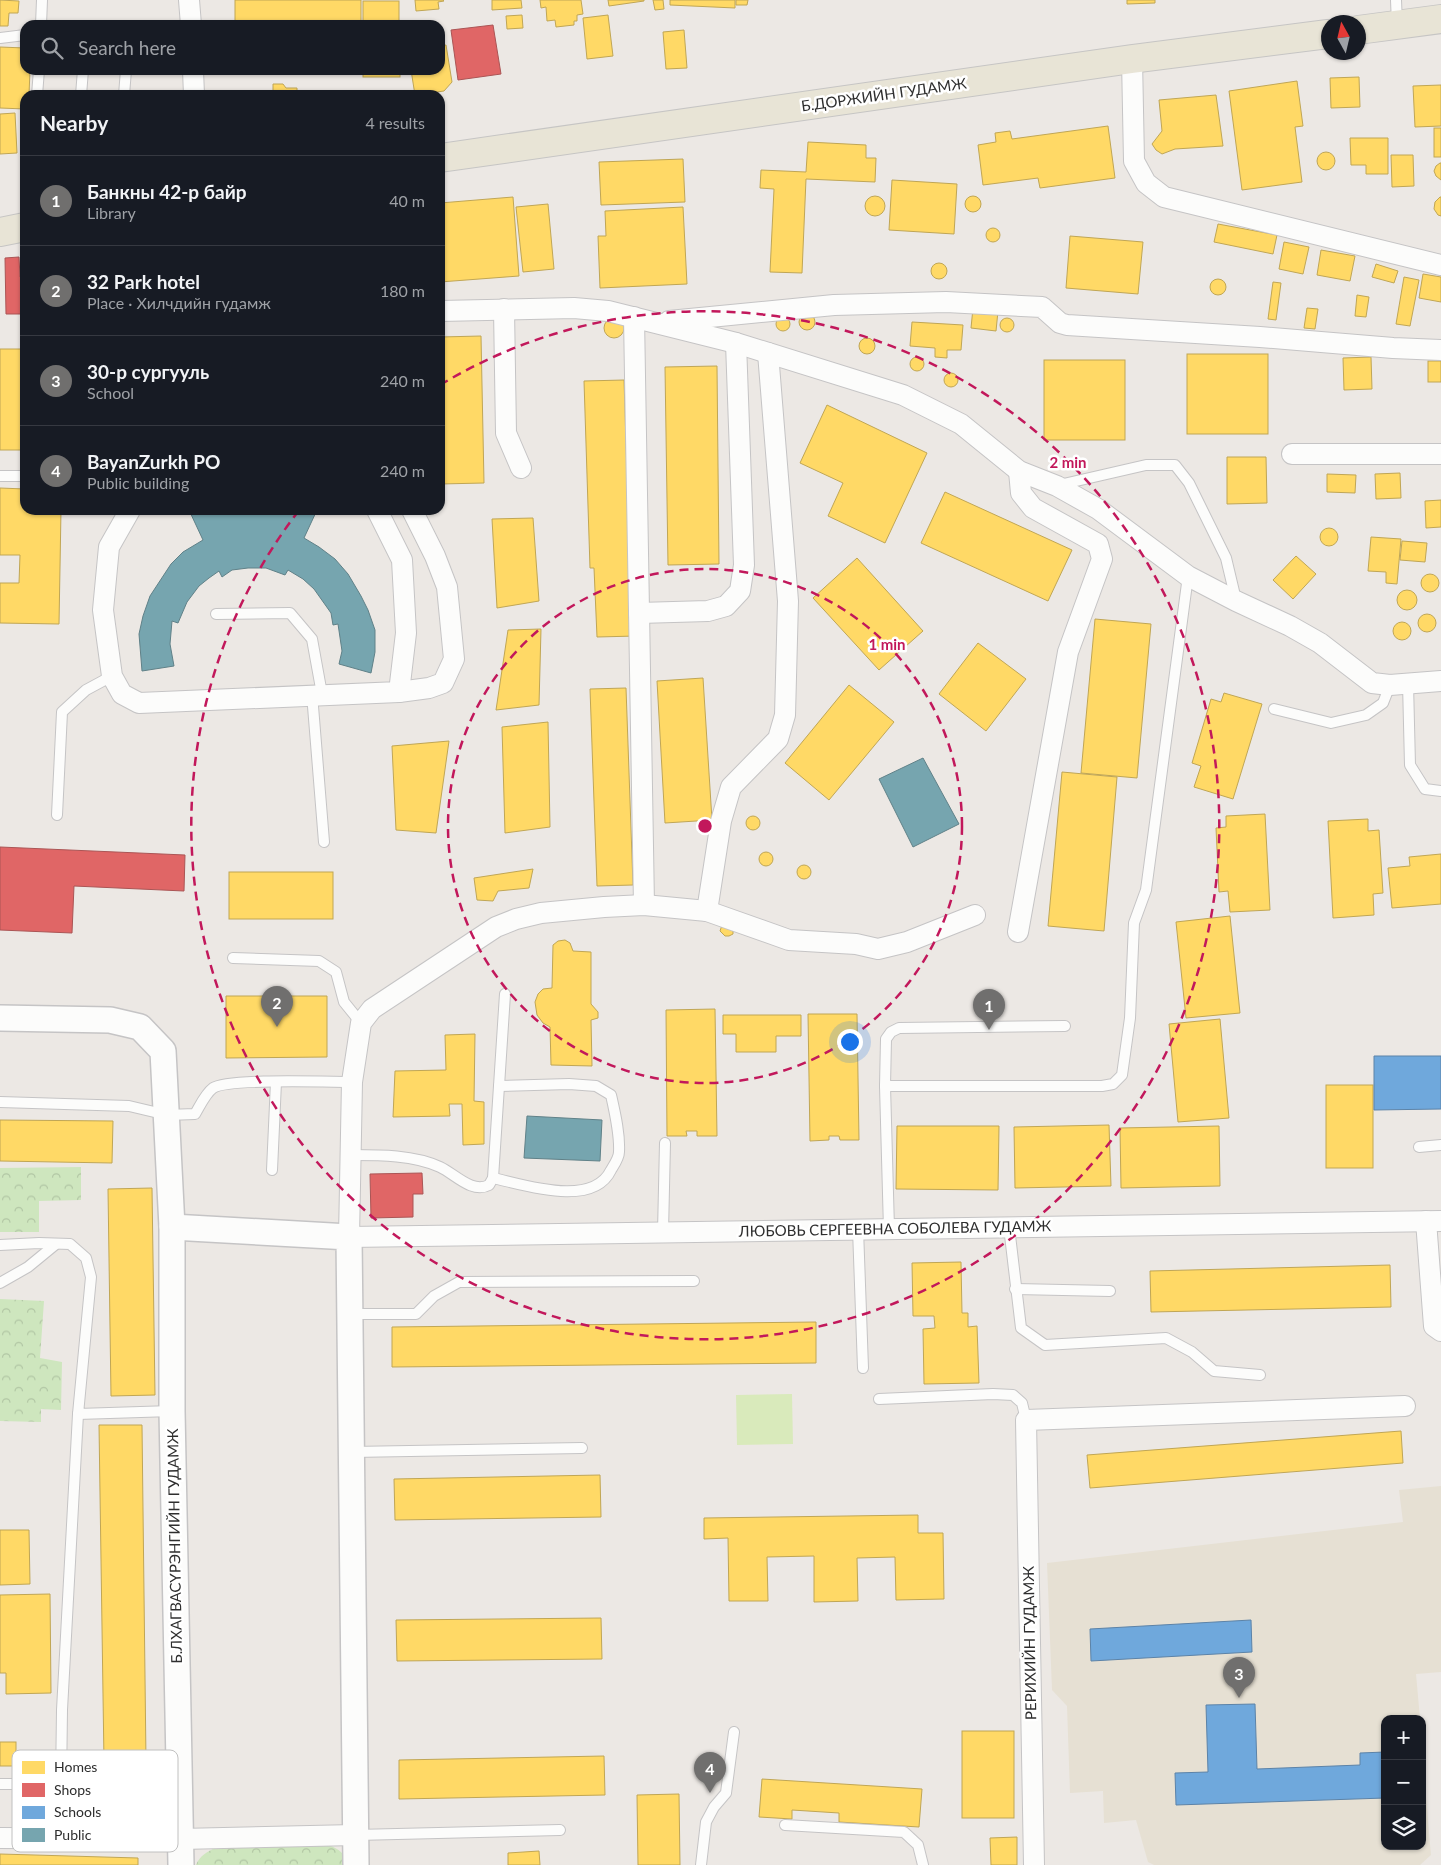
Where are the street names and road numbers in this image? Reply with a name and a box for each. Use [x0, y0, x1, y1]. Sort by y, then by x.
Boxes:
street label: Б.ДОРЖИЙН ГУДАМЖ [800, 73, 968, 115]
street label: ЛЮБОВЬ СЕРГЕЕВНА СОБОЛЕВА ГУДАМЖ [738, 1216, 1052, 1240]
street label: Б.ЛХАГВАСҮРЭНГИЙН ГУДАМЖ [163, 1428, 185, 1664]
street label: РЕРИХИЙН ГУДАМЖ [1019, 1565, 1039, 1720]

